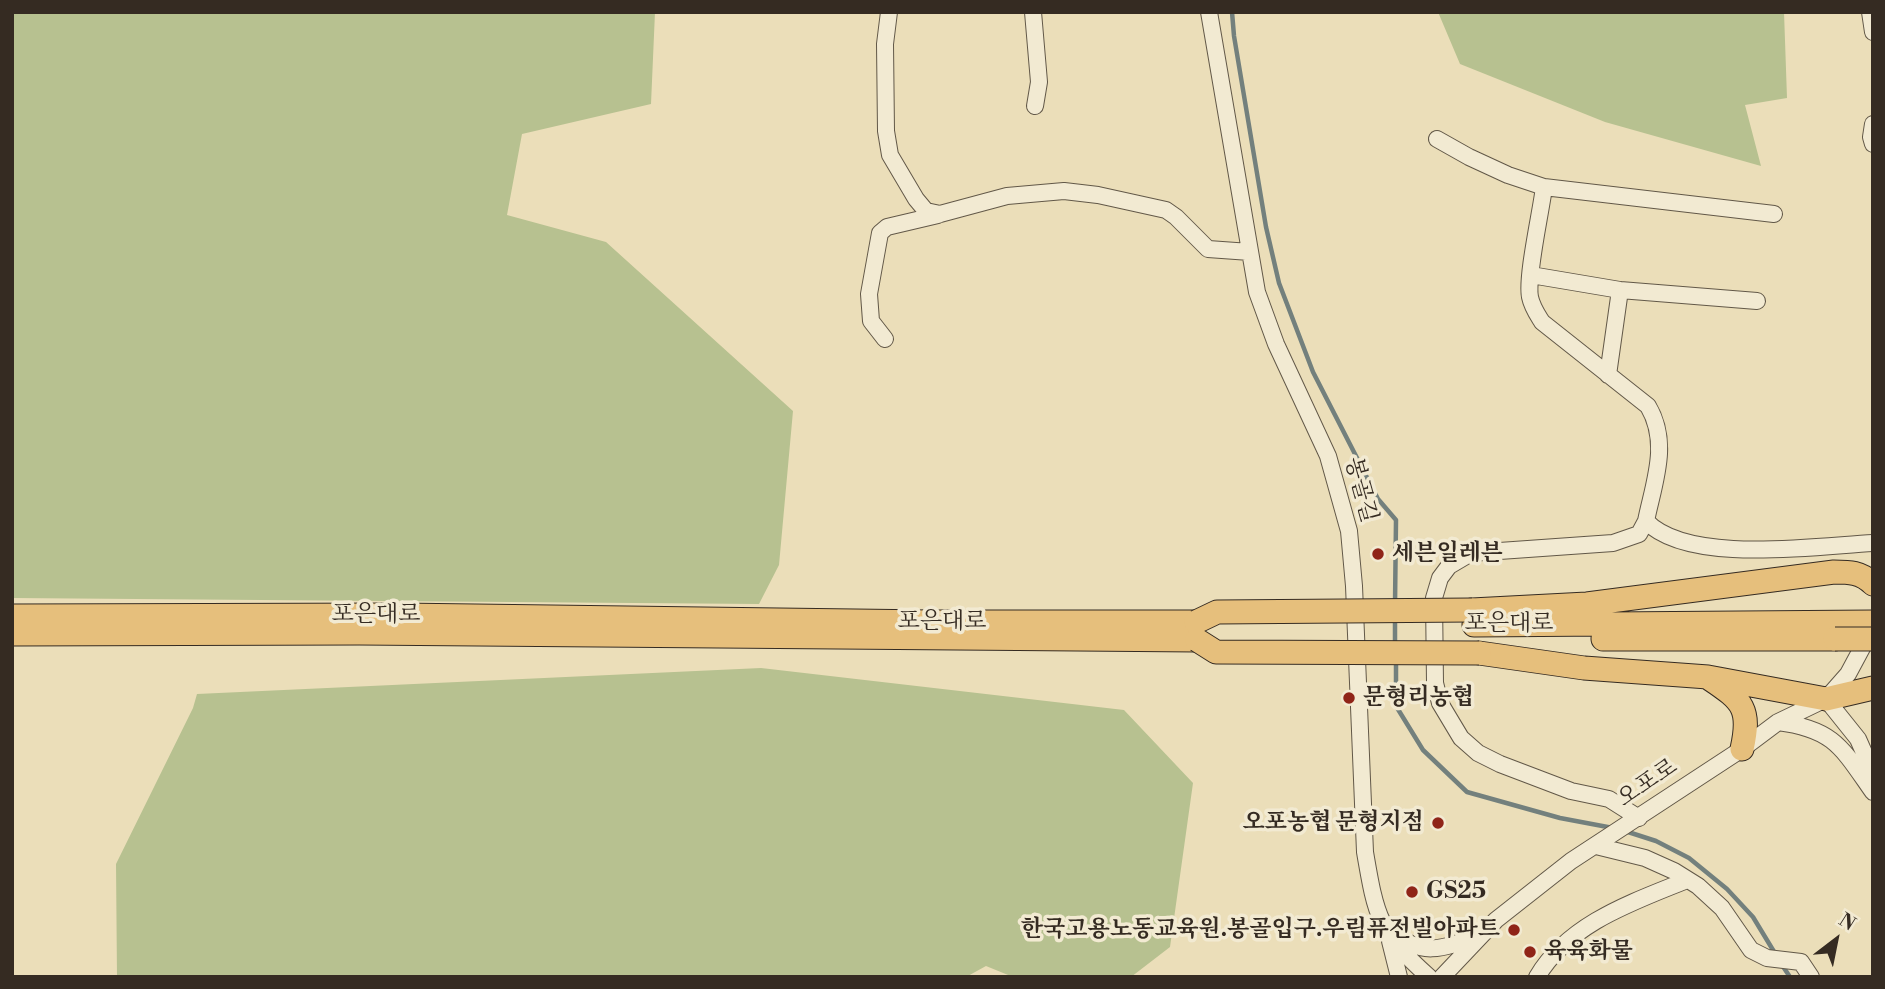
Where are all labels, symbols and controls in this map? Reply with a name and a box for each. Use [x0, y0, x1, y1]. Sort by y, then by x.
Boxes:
street label: 봉골길 [1338, 454, 1382, 526]
place label: 세븐일레븐 [1392, 540, 1503, 568]
marker: 세븐일레븐 [1370, 546, 1386, 562]
street label: 포은대로 [332, 601, 420, 629]
street label: 포은대로 [898, 608, 986, 636]
street label: 포은대로 [1465, 610, 1553, 638]
place label: 문형리농협 [1363, 684, 1474, 712]
marker: 문형리농협 [1341, 690, 1357, 706]
street label: 오포로 [1613, 754, 1683, 814]
place label: 오포농협 문형지점 [1243, 809, 1424, 837]
marker: 오포농협 문형지점 [1430, 815, 1446, 831]
place label: GS25 [1426, 878, 1486, 906]
marker: GS25 [1404, 884, 1420, 900]
north arrow [1801, 905, 1871, 975]
text: N [1834, 908, 1860, 936]
place label: 한국고용노동교육원.봉골입구.우림퓨전빌아파트 [1021, 916, 1500, 944]
marker: 한국고용노동교육원.봉골입구.우림퓨전빌아파트 [1506, 922, 1522, 938]
place label: 육육화물 [1544, 938, 1633, 966]
marker: 육육화물 [1522, 944, 1538, 960]

